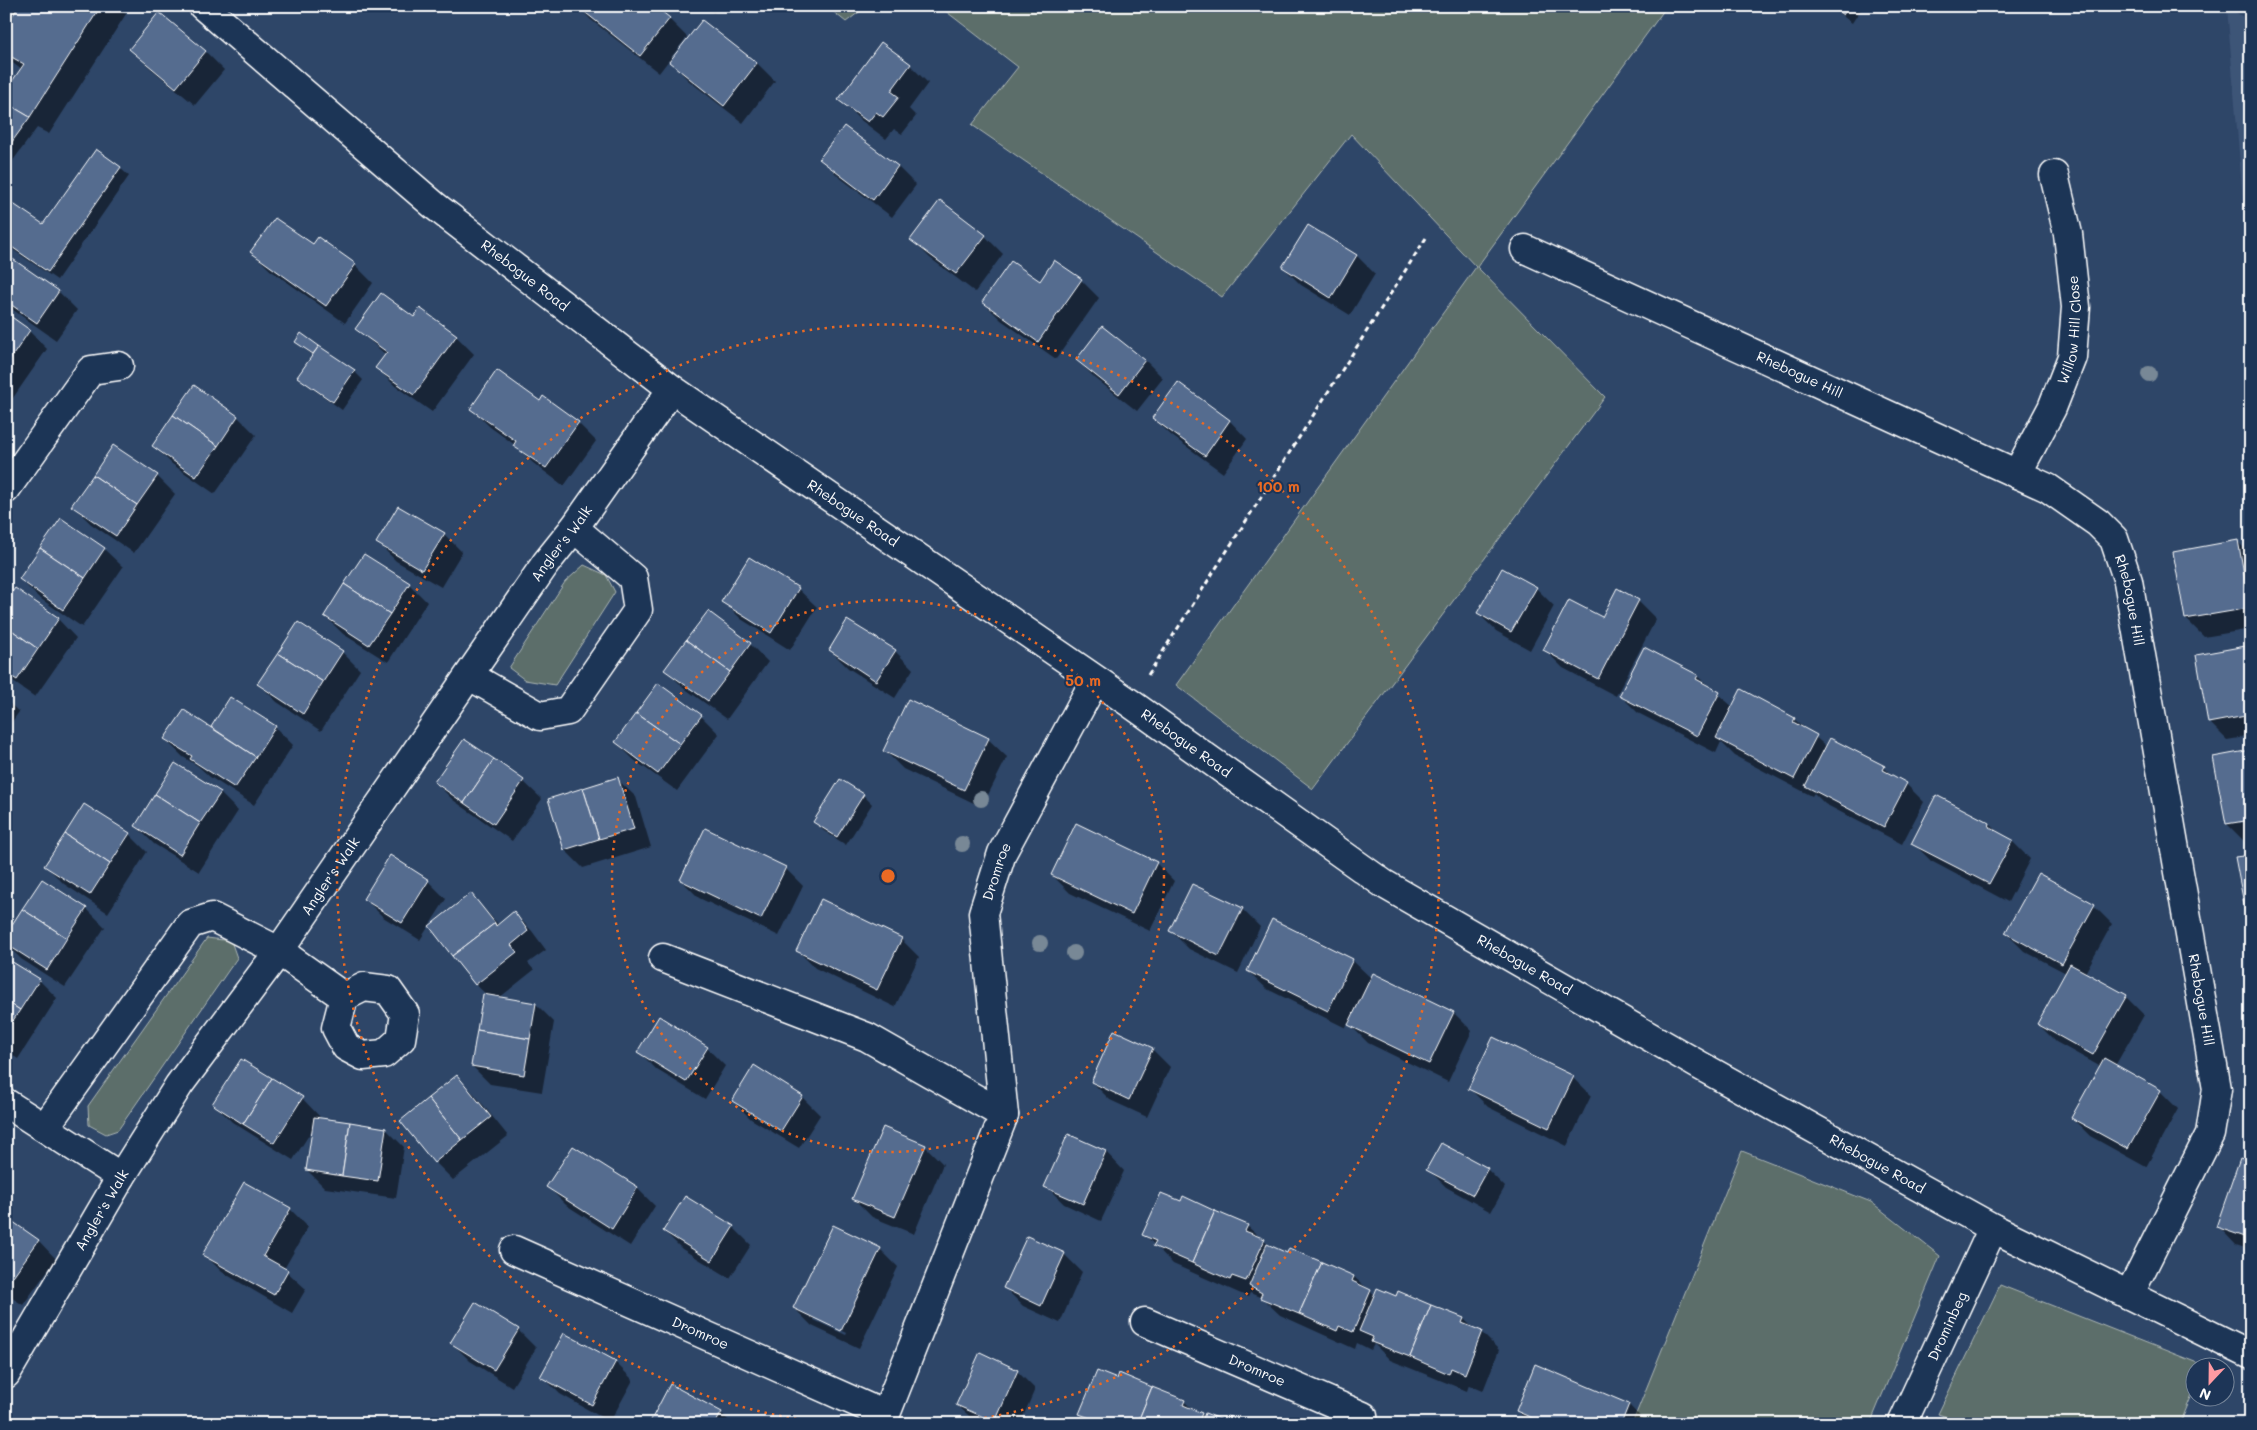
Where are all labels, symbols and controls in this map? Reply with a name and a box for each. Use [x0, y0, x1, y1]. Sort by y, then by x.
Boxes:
street label: Rhebogue Road [477, 235, 573, 315]
street label: Willow Hill Close [2052, 275, 2085, 387]
street label: Rhebogue Hill [1754, 346, 1846, 402]
street label: Rhebogue Road [804, 475, 903, 551]
text: 100 m [1256, 476, 1300, 496]
street label: Angler's Walk [526, 501, 596, 585]
street label: Rhebogue Hill [2111, 552, 2149, 647]
text: 50 m [1065, 670, 1101, 690]
street label: Rhebogue Road [1138, 704, 1235, 781]
street label: Angler's Walk [296, 833, 364, 919]
street label: Dromroe [978, 839, 1015, 903]
centre of rings [879, 867, 897, 885]
street label: Rhebogue Road [1474, 930, 1576, 999]
street label: Rhebogue Hill [2184, 952, 2219, 1047]
street label: Rhebogue Road [1826, 1129, 1929, 1198]
street label: Angler's Walk [70, 1165, 133, 1254]
street label: Drominbeg [1923, 1288, 1971, 1363]
street label: Dromroe [669, 1312, 732, 1353]
street label: Dromroe [1226, 1349, 1289, 1390]
north arrow [2184, 1358, 2234, 1408]
text: N [2196, 1384, 2213, 1405]

